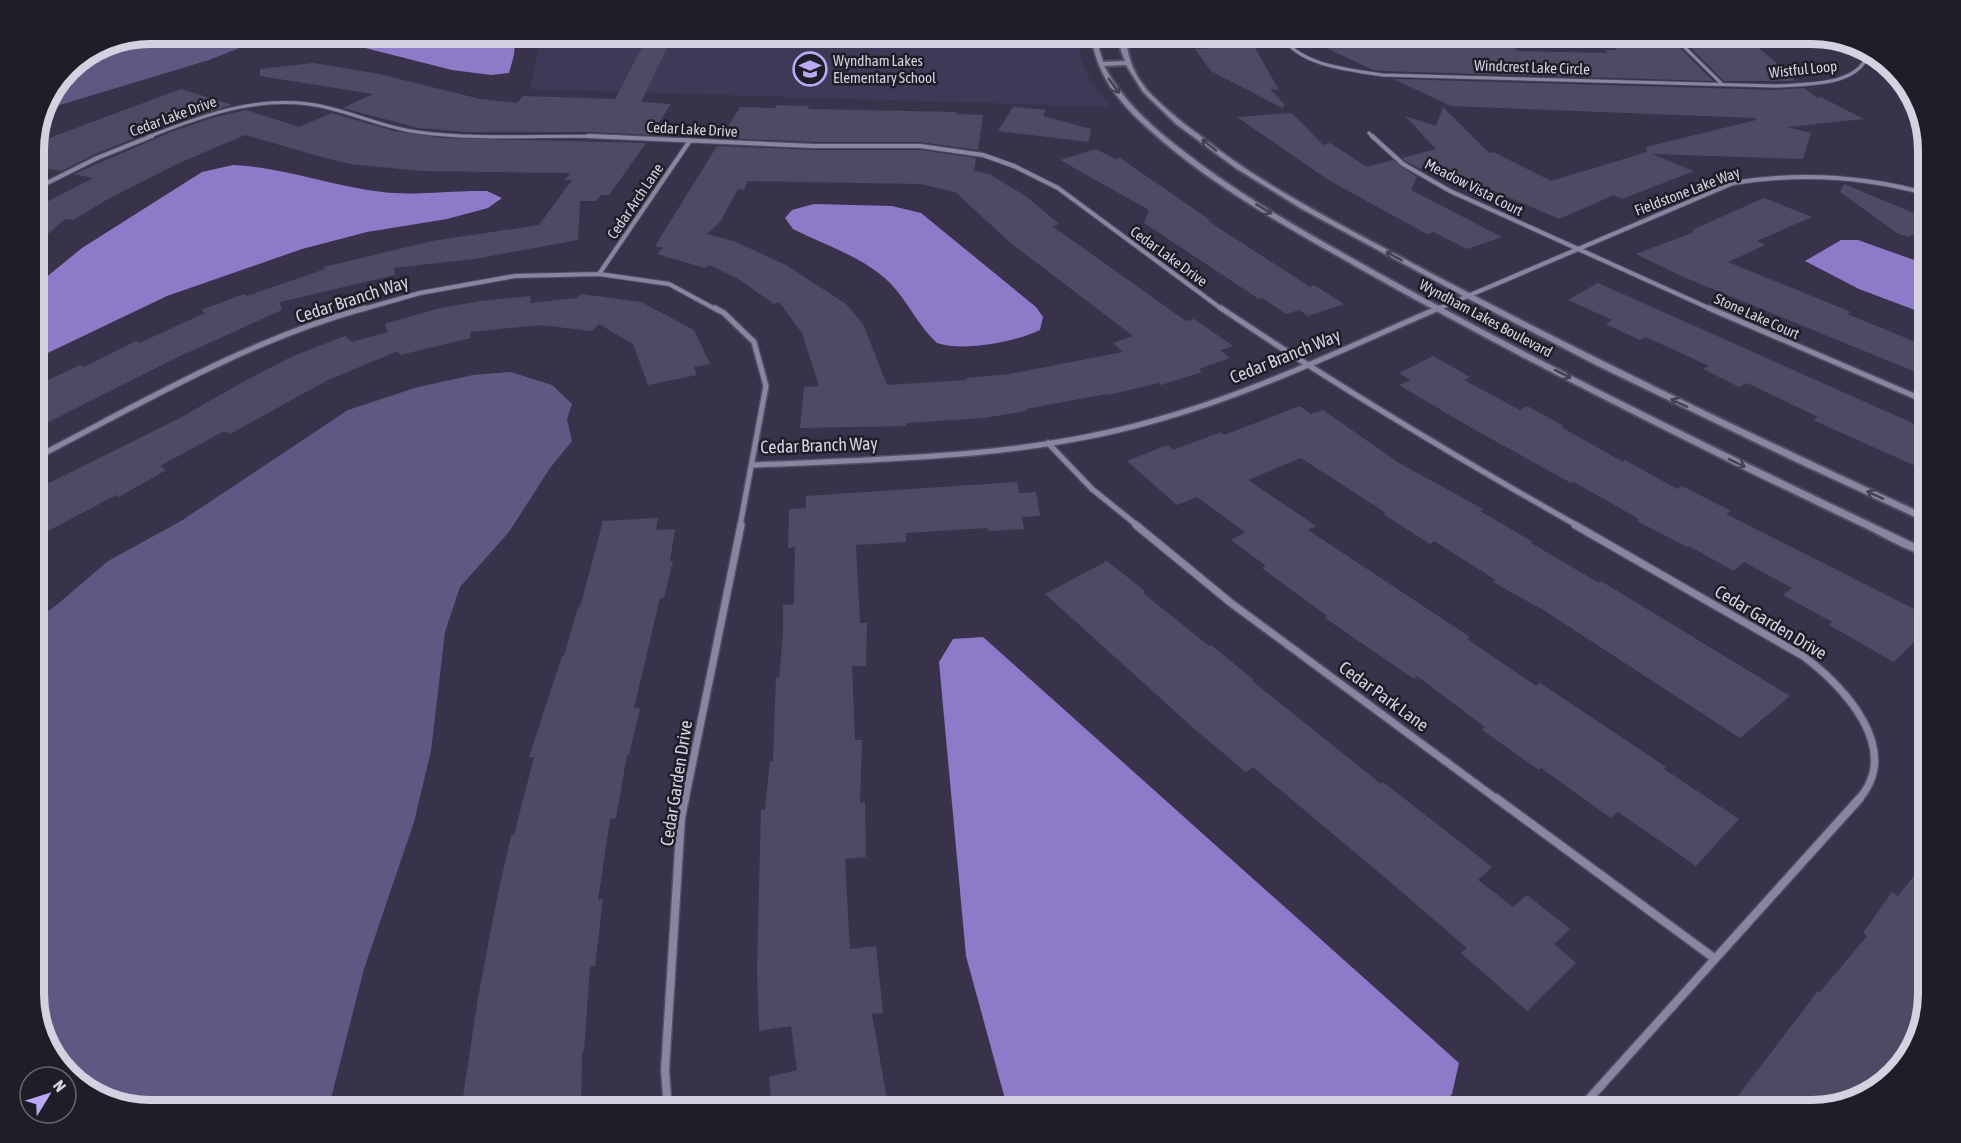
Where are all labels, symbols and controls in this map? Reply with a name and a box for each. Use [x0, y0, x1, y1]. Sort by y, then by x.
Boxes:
school or university icon: Wyndham Lakes Elementary School [792, 51, 828, 87]
place label: Wyndham Lakes Elementary School [833, 52, 936, 86]
street label: Windcrest Lake Circle [1474, 56, 1590, 78]
street label: Wistful Loop [1768, 57, 1838, 81]
one-way arrow [1108, 78, 1121, 94]
street label: Cedar Lake Drive [127, 92, 219, 140]
street label: Cedar Lake Drive [646, 118, 738, 140]
one-way arrow [1201, 139, 1217, 152]
street label: Meadow Vista Court [1422, 155, 1526, 219]
street label: Cedar Arch Lane [603, 160, 667, 242]
street label: Fieldstone Lake Way [1632, 163, 1742, 219]
one-way arrow [1255, 204, 1272, 216]
street label: Cedar Lake Drive [1127, 222, 1211, 290]
one-way arrow [1386, 250, 1403, 262]
street label: Cedar Branch Way [293, 271, 411, 327]
street label: Wyndham Lakes Boulevard [1417, 276, 1555, 360]
street label: Stone Lake Court [1712, 290, 1802, 342]
street label: Cedar Branch Way [1227, 324, 1343, 388]
one-way arrow [1554, 369, 1572, 381]
one-way arrow [1671, 397, 1689, 409]
street label: Cedar Branch Way [760, 432, 878, 458]
one-way arrow [1728, 457, 1746, 469]
one-way arrow [1866, 489, 1884, 501]
street label: Cedar Garden Drive [1711, 580, 1831, 664]
street label: Cedar Park Lane [1335, 656, 1433, 736]
street label: Cedar Garden Drive [656, 719, 696, 847]
north arrow [18, 1065, 78, 1125]
text: N [50, 1076, 70, 1095]

